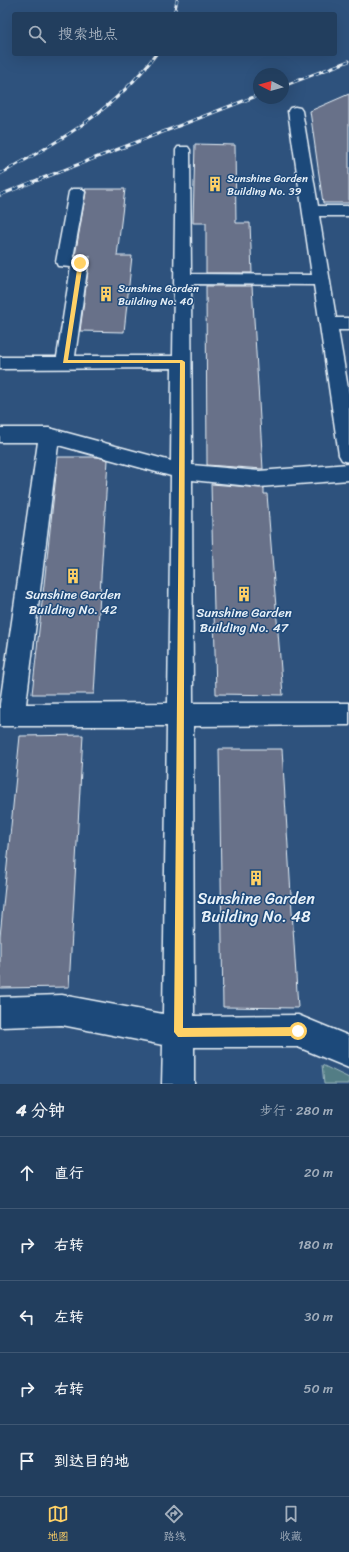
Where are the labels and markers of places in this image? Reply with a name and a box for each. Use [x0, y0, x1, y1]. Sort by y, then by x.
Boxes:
place label: Sunshine Garden Building No. 39 [227, 169, 308, 201]
building icon: Sunshine Garden Building No. 39 [206, 175, 224, 193]
place label: Sunshine Garden Building No. 40 [118, 279, 199, 311]
building icon: Sunshine Garden Building No. 40 [97, 285, 115, 303]
building icon: Sunshine Garden Building No. 42 [64, 567, 82, 585]
place label: Sunshine Garden Building No. 42 [25, 583, 121, 621]
building icon: Sunshine Garden Building No. 47 [235, 585, 253, 603]
place label: Sunshine Garden Building No. 47 [196, 601, 292, 639]
building icon: Sunshine Garden Building No. 48 [247, 869, 265, 887]
place label: Sunshine Garden Building No. 48 [197, 884, 315, 931]

